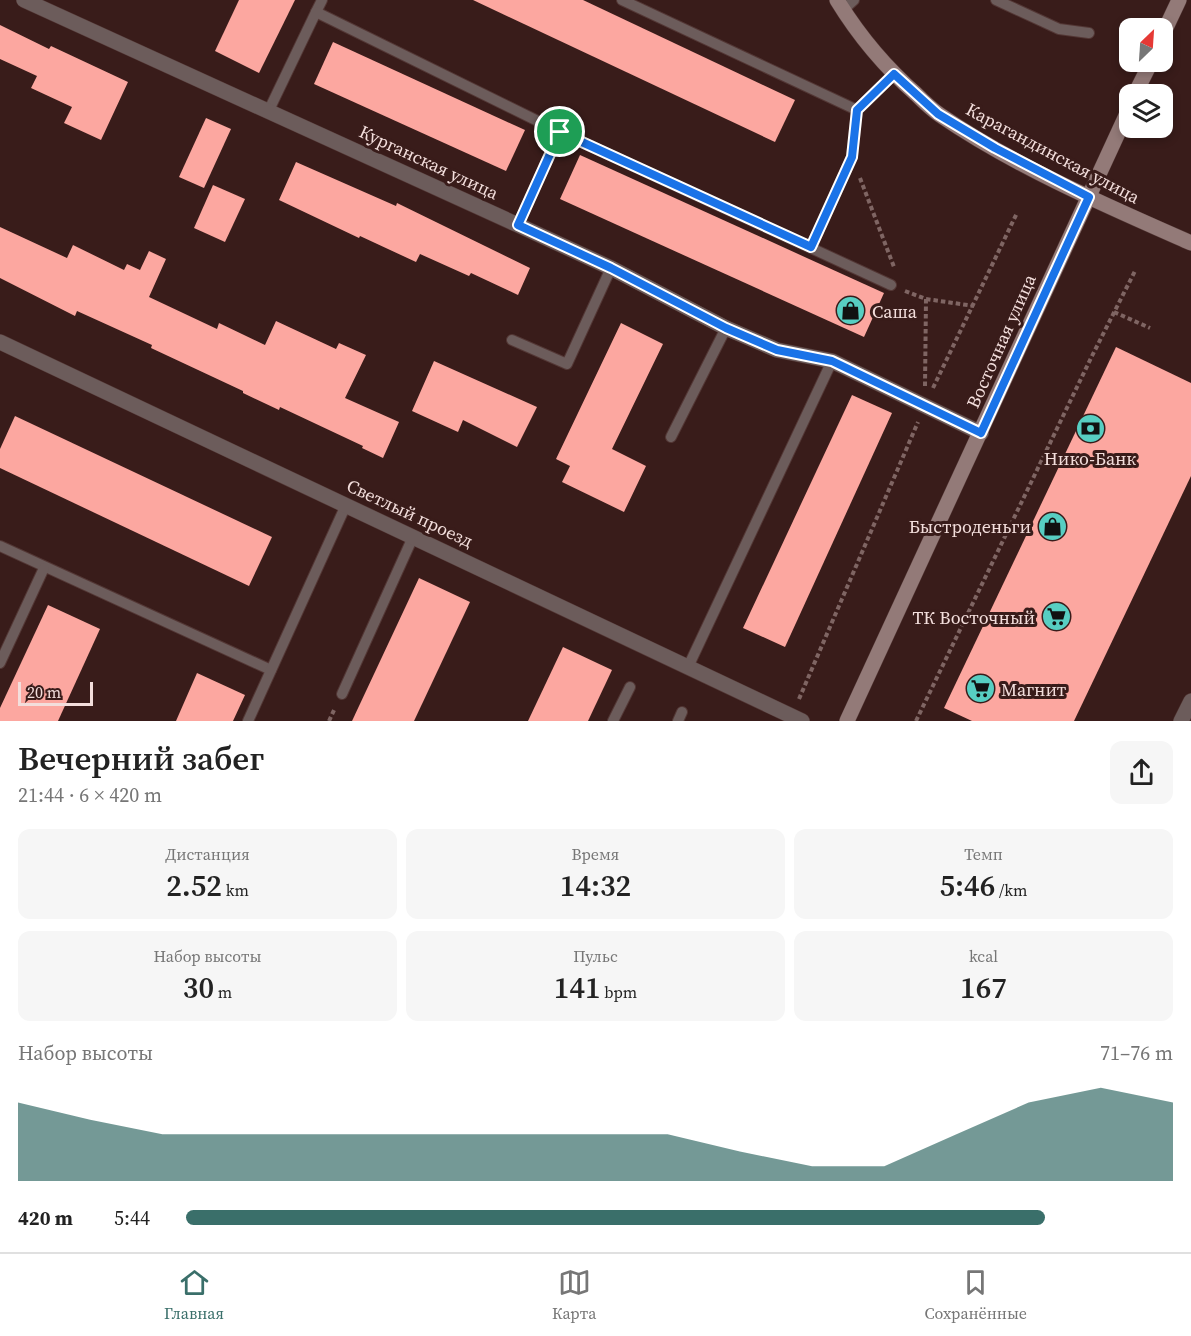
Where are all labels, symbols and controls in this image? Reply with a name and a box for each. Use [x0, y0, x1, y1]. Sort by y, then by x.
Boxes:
north arrow [1119, 18, 1173, 72]
map controls [1119, 18, 1173, 138]
button: layers [1119, 84, 1173, 138]
street label: Карагандинская улица [962, 97, 1145, 210]
pin [534, 106, 585, 157]
icon: arrive [543, 115, 576, 148]
street label: Курганская улица [355, 119, 503, 206]
street label: Восточная улица [960, 269, 1042, 412]
shop icon: Саша [835, 295, 867, 327]
place label: Саша [872, 299, 918, 324]
bank icon: Нико-Банк [1074, 413, 1106, 445]
place label: Нико-Банк [1044, 446, 1136, 471]
street label: Светлый проезд [343, 473, 477, 553]
shop icon: Быстроденьги [1036, 510, 1068, 542]
place label: Быстроденьги [909, 514, 1031, 539]
supermarket icon: ТК Восточный [1040, 601, 1072, 633]
place label: ТК Восточный [913, 605, 1035, 630]
supermarket icon: Магнит [964, 673, 996, 705]
place label: Магнит [1001, 677, 1067, 702]
scale bar [18, 679, 93, 706]
text: 20 m [27, 681, 61, 703]
text: Вечерний забег [18, 736, 264, 781]
button: share [1110, 741, 1173, 804]
text: 21:44 · 6 × 420 m [18, 781, 162, 809]
text: Дистанция [165, 843, 250, 865]
text: Время [572, 843, 619, 865]
text: Темп [964, 843, 1003, 865]
text: 2.52 [166, 865, 222, 906]
text: 14:32 [560, 865, 631, 906]
text: 5:46 [940, 865, 995, 906]
text: km [222, 879, 249, 901]
text: /km [995, 879, 1028, 901]
text: Набор высоты [154, 945, 261, 967]
text: Пульс [573, 945, 618, 967]
text: kcal [969, 945, 998, 967]
text: 30 [183, 967, 214, 1008]
text: 141 [554, 967, 601, 1008]
text: 167 [960, 967, 1007, 1008]
text: m [214, 981, 232, 1003]
text: bpm [601, 981, 637, 1003]
text: Набор высоты [18, 1039, 153, 1067]
text: 71–76 m [1100, 1039, 1173, 1067]
text: 420 m [18, 1204, 73, 1232]
text: 5:44 [114, 1204, 150, 1232]
tab: Главная [164, 1266, 224, 1324]
tab: Карта [552, 1266, 596, 1324]
tab: Сохранённые [924, 1266, 1027, 1324]

